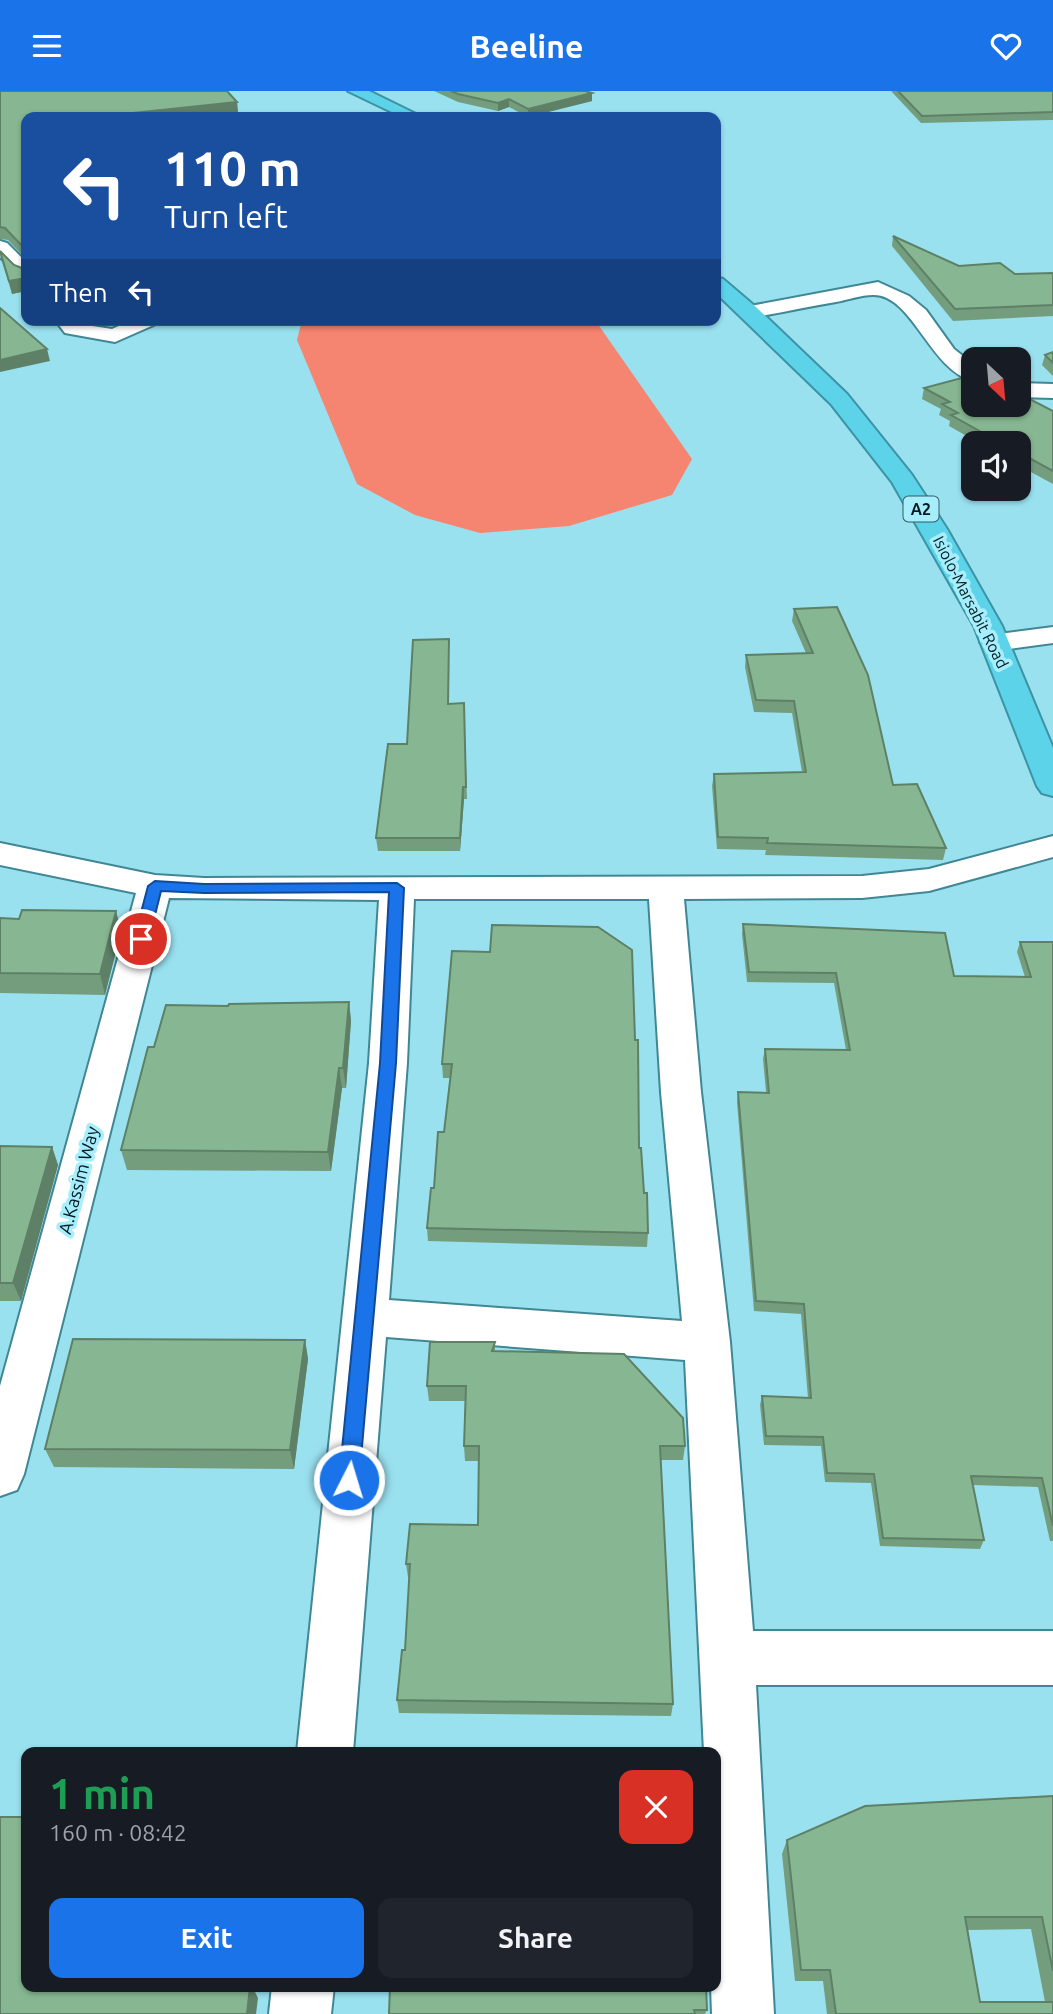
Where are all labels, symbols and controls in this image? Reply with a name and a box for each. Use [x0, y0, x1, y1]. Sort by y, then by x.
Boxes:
icon: menu [28, 27, 66, 65]
icon: heart [987, 27, 1025, 65]
text: Beeline [470, 28, 583, 64]
icon: left [49, 140, 140, 231]
text: 110 m [164, 140, 301, 195]
text: Turn left [164, 198, 288, 234]
icon: left [122, 273, 160, 311]
text: Then [49, 278, 108, 307]
north arrow [961, 347, 1031, 417]
map controls [961, 347, 1031, 501]
button: sound [961, 431, 1031, 501]
road number: A2 [904, 497, 939, 521]
street label: Isiolo-Marsabit Road [930, 533, 1012, 671]
pin [111, 909, 171, 969]
icon: arrive [122, 920, 160, 958]
street label: A.Kassim Way [54, 1124, 102, 1236]
position arrow [312, 1443, 386, 1517]
text: 1 min [49, 1770, 155, 1817]
button: close [619, 1770, 693, 1844]
text: 160 m · 08:42 [49, 1820, 187, 1845]
button: Exit [49, 1898, 364, 1978]
button: Share [378, 1898, 693, 1978]

